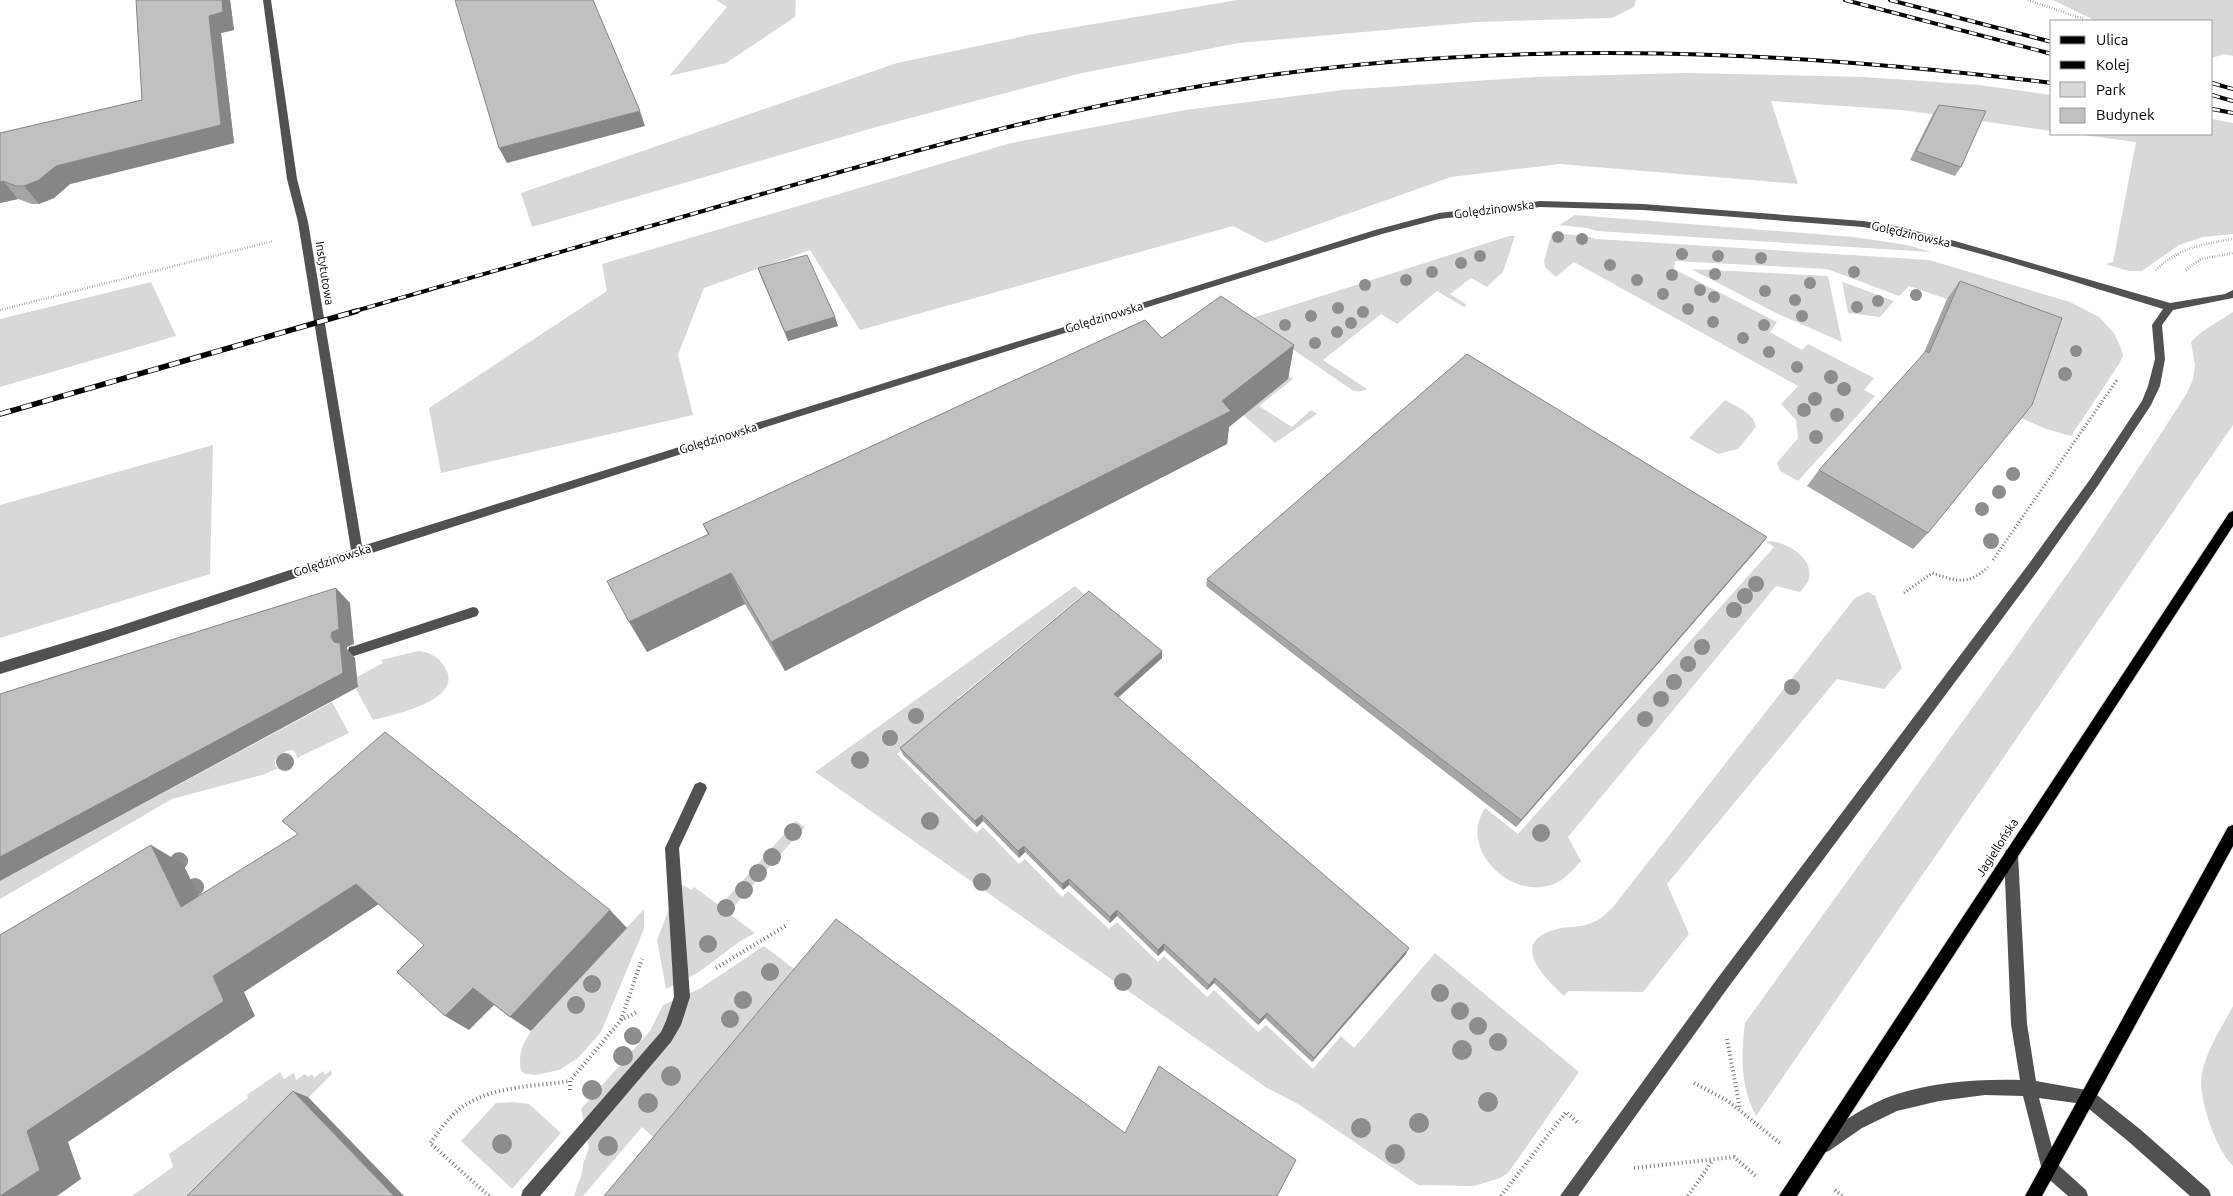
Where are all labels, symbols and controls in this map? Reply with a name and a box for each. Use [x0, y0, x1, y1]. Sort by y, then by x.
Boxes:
legend [2050, 20, 2213, 135]
text: Ulica [2096, 31, 2128, 48]
text: Kolej [2096, 56, 2130, 73]
text: Park [2096, 81, 2126, 98]
text: Budynek [2096, 106, 2155, 123]
street label: Golędzinowska [1453, 198, 1535, 220]
street label: Golędzinowska [1870, 219, 1952, 249]
street label: Instytutowa [314, 240, 336, 306]
street label: Golędzinowska [1063, 299, 1145, 335]
street label: Golędzinowska [677, 420, 759, 456]
street label: Golędzinowska [292, 541, 372, 579]
street label: Jagiellońska [1974, 816, 2020, 878]

